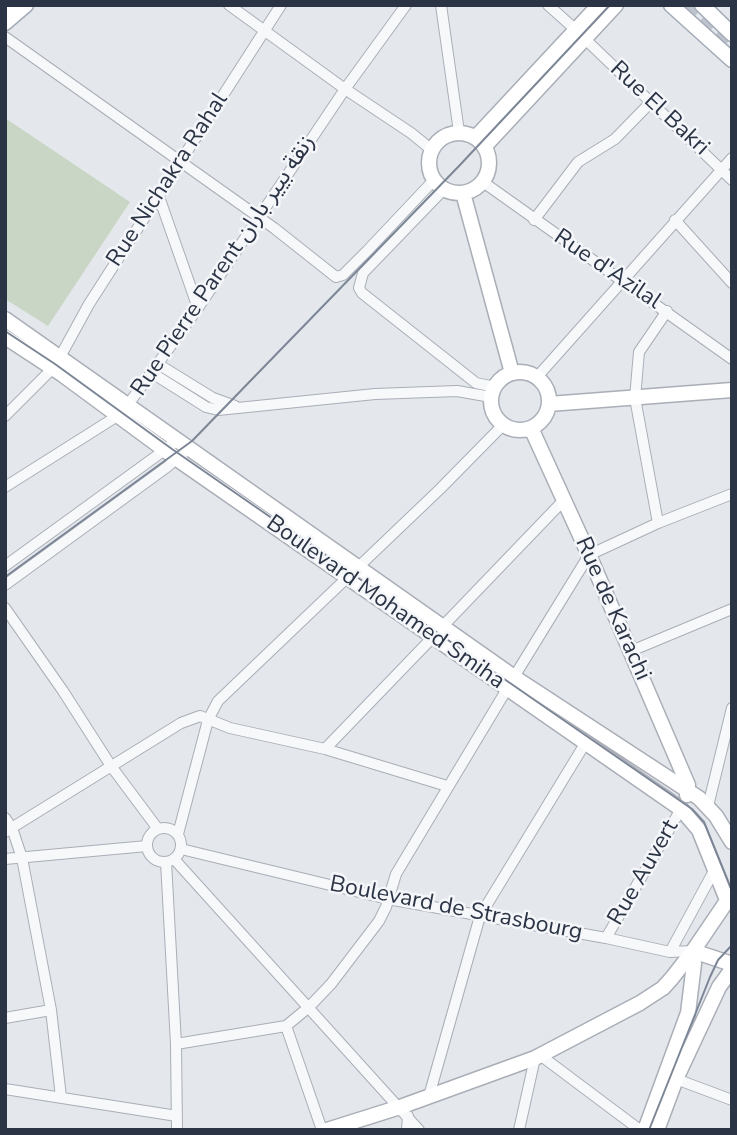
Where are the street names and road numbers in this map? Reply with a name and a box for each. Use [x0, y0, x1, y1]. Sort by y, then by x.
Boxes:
street label: Rue El Bakri [604, 56, 714, 162]
street label: Rue Nichakra Rahal [101, 88, 235, 272]
street label: Rue Pierre Parent زنقة بيير باران [126, 130, 322, 402]
street label: Rue d'Azilal [548, 224, 666, 316]
street label: Boulevard Mohamed Smiha [261, 510, 509, 696]
street label: Rue de Karachi [568, 533, 656, 685]
street label: Rue Auvert [603, 815, 685, 931]
street label: Boulevard de Strasbourg [327, 871, 585, 947]

